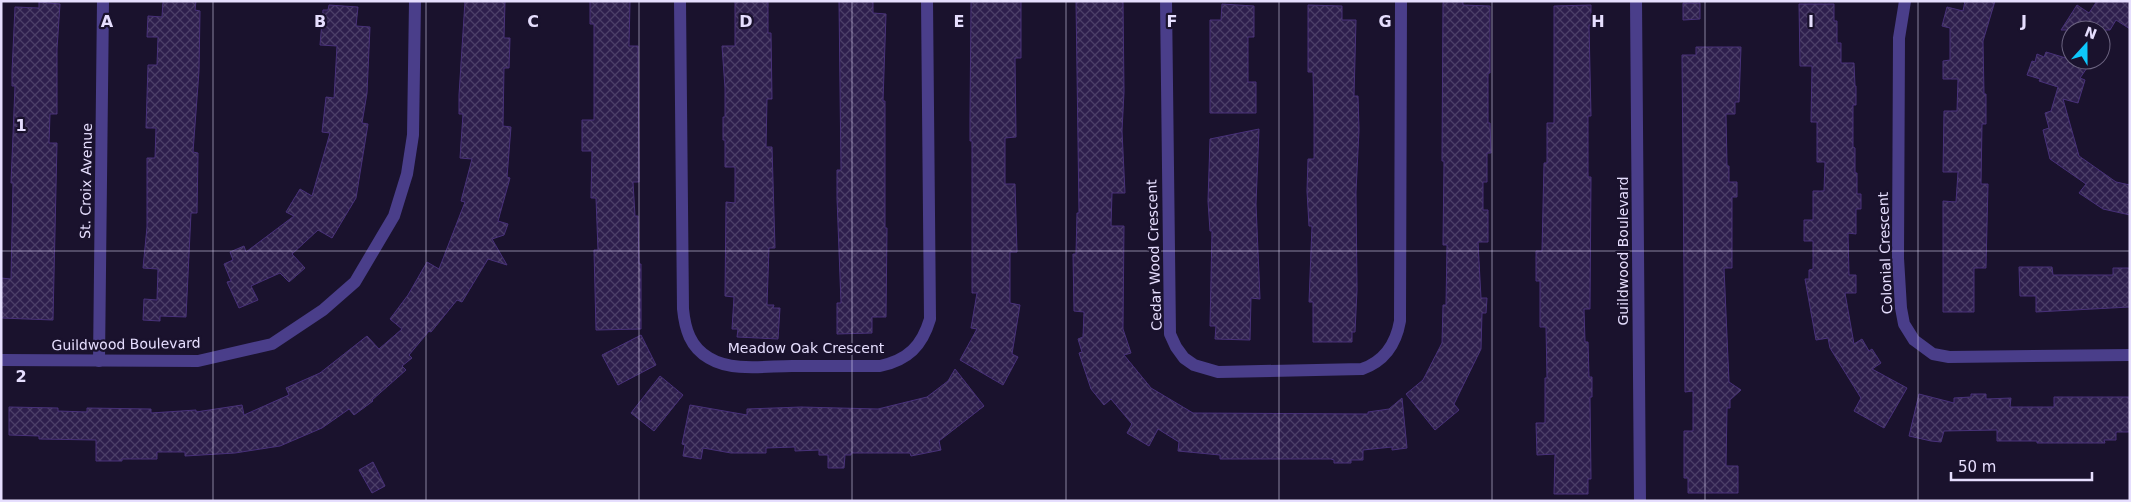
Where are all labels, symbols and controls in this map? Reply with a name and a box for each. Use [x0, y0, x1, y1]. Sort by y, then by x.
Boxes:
text: A [101, 12, 114, 31]
text: B [314, 12, 326, 31]
text: C [527, 12, 539, 31]
text: D [739, 12, 753, 31]
text: E [954, 12, 964, 31]
text: F [1167, 12, 1177, 31]
text: G [1378, 12, 1392, 31]
text: H [1591, 12, 1605, 31]
text: I [1808, 12, 1814, 31]
text: J [2020, 12, 2027, 31]
north arrow [2061, 20, 2111, 70]
text: N [2082, 23, 2099, 42]
text: 1 [15, 116, 27, 135]
street label: St. Croix Avenue [77, 123, 95, 239]
street label: Guildwood Boulevard [1615, 176, 1631, 326]
street label: Cedar Wood Crescent [1143, 179, 1165, 331]
street label: Colonial Crescent [1875, 191, 1895, 314]
street label: Guildwood Boulevard [51, 335, 201, 353]
street label: Meadow Oak Crescent [728, 340, 885, 356]
text: 2 [15, 367, 27, 386]
scale bar [1951, 450, 2092, 482]
text: 50 m [1958, 458, 1996, 476]

